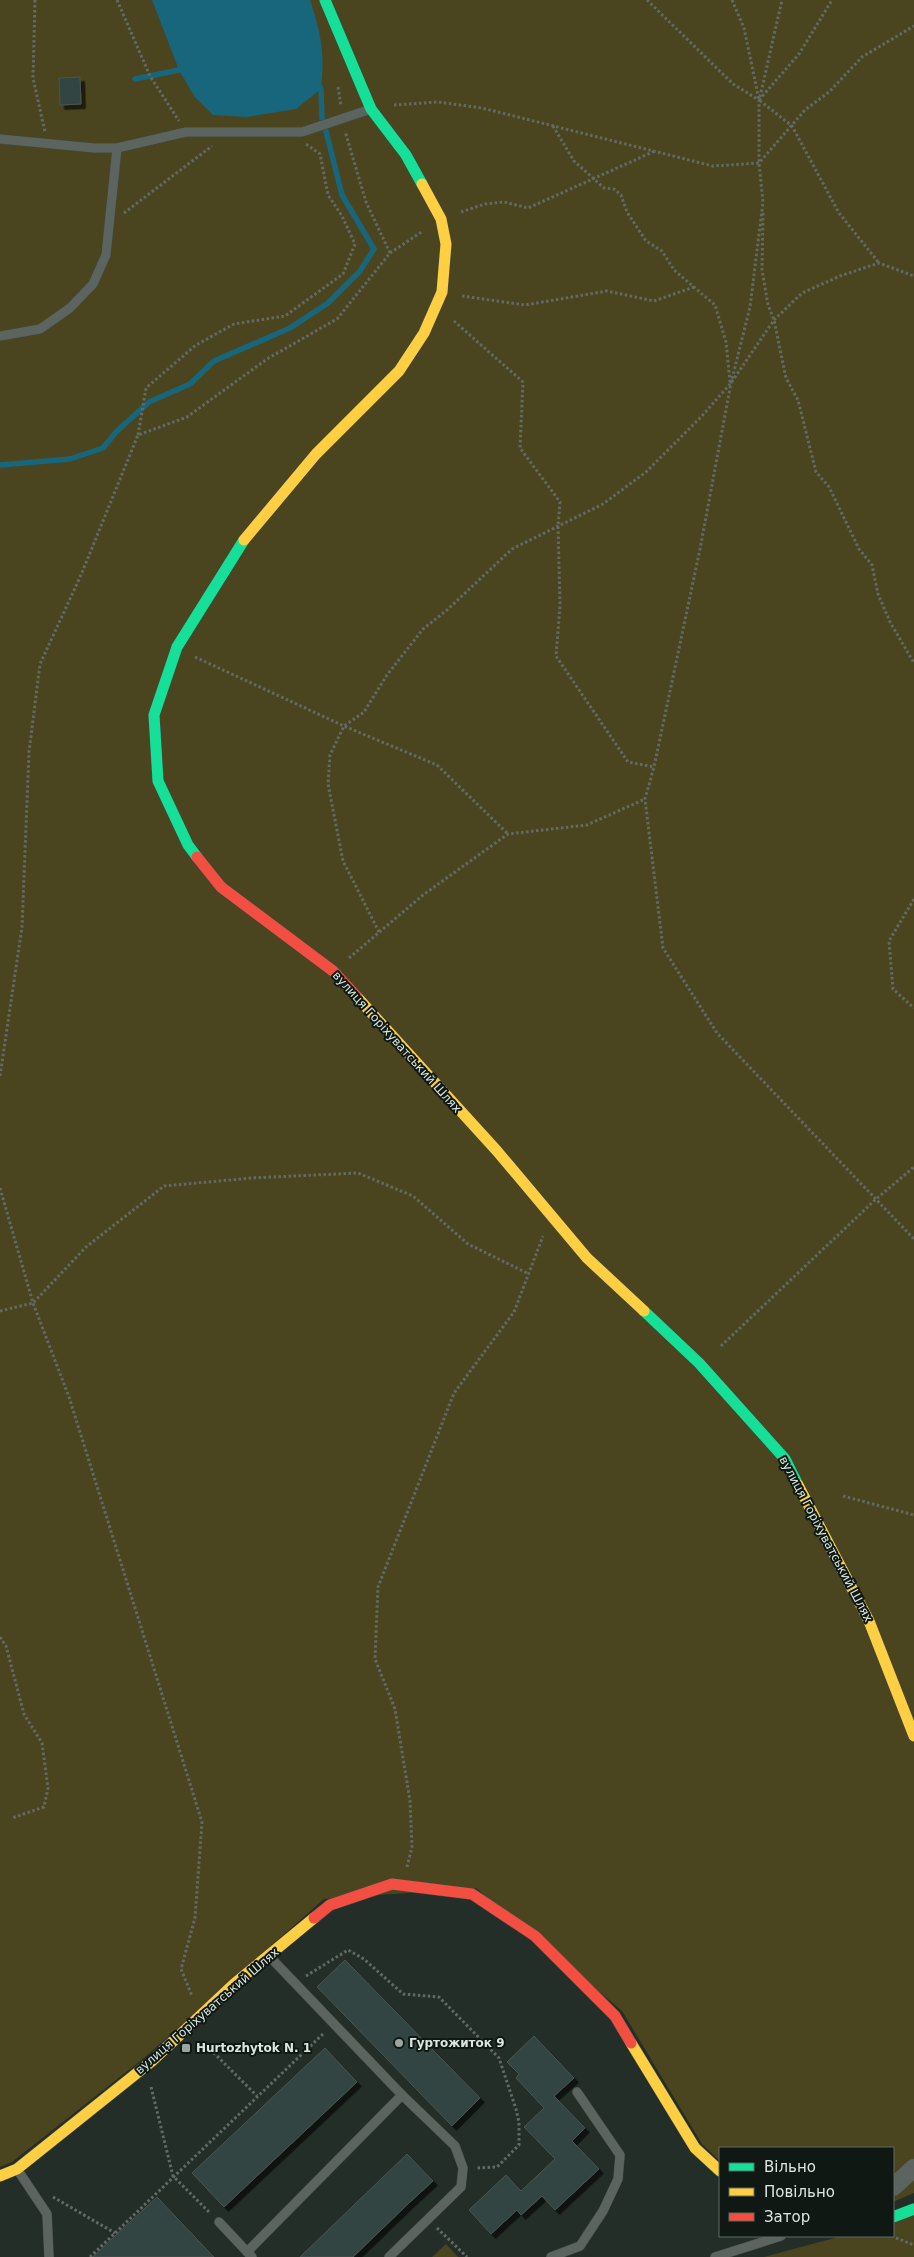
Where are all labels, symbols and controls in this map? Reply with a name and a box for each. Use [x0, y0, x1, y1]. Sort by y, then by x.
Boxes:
street label: вулиця Горіхуватський Шлях [330, 968, 464, 1116]
street label: вулиця Горіхуватський Шлях [776, 1454, 876, 1624]
street label: вулиця Горіхуватський Шлях [133, 1945, 281, 2077]
place label: Гуртожиток 9 [409, 2036, 504, 2050]
marker: Гуртожиток 9 [393, 2037, 405, 2049]
place label: Hurtozhytok N. 1 [196, 2041, 311, 2055]
marker: Hurtozhytok N. 1 [180, 2042, 192, 2054]
legend [719, 2147, 894, 2237]
text: Вільно [764, 2158, 816, 2176]
text: Повільно [764, 2183, 835, 2201]
text: Затор [764, 2208, 810, 2226]

